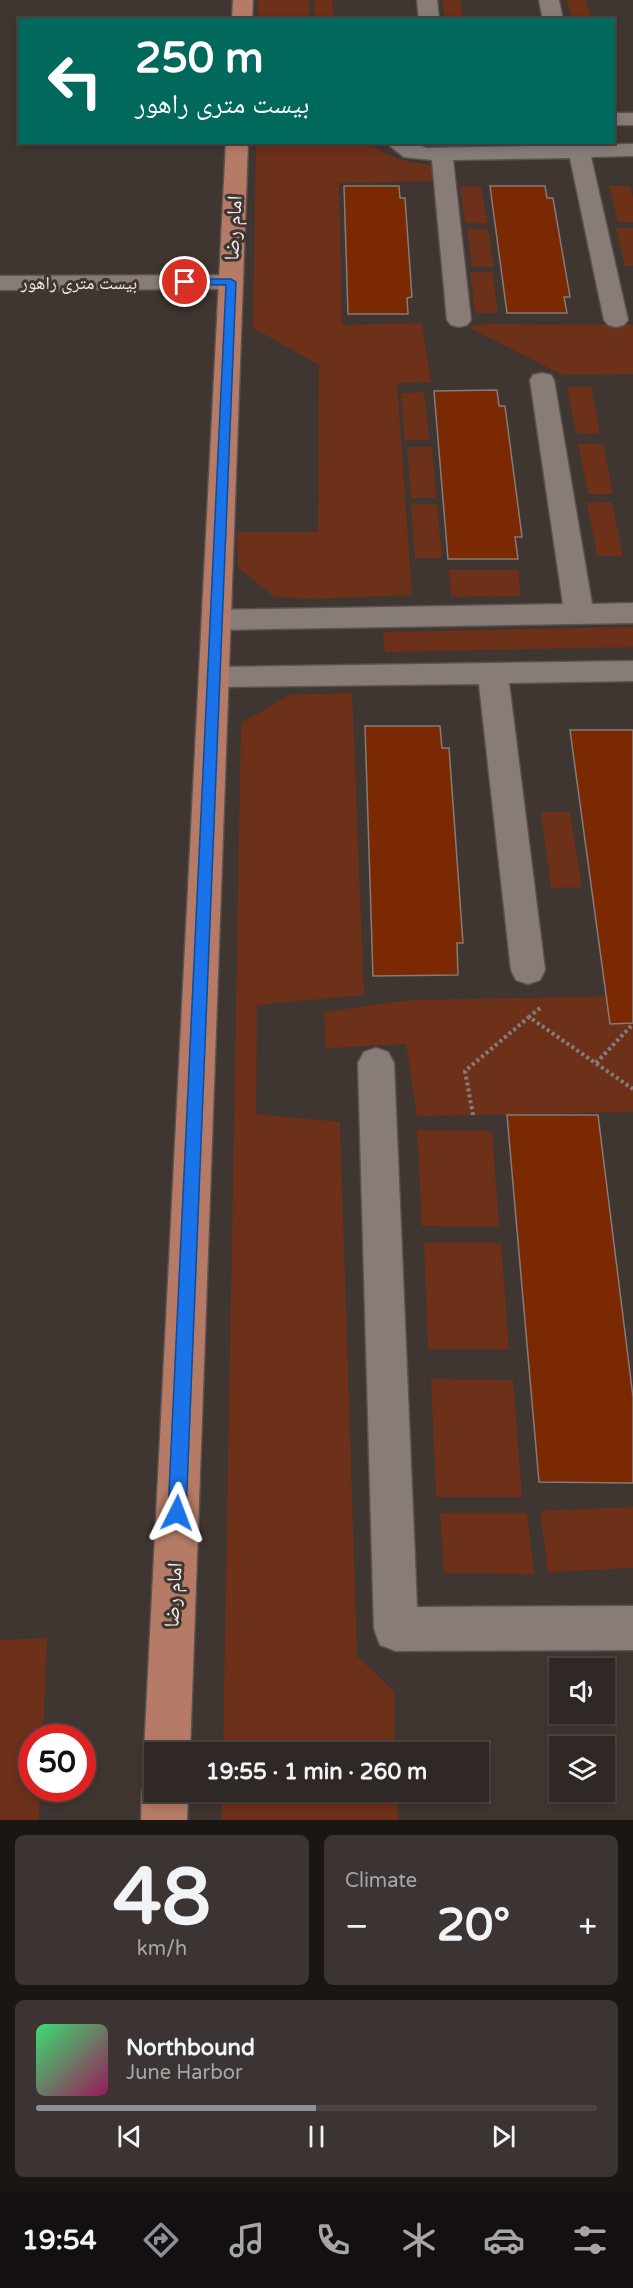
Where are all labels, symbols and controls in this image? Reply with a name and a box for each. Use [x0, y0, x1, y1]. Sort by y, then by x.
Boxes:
text: 250 m [135, 33, 264, 84]
icon: left [36, 42, 114, 120]
text: بیست متری راهور [135, 88, 309, 121]
street label: امام رضا [219, 195, 249, 261]
pin [159, 256, 210, 307]
icon: arrive [168, 265, 201, 298]
street label: بیست متری راهور [20, 272, 137, 294]
position arrow [145, 1481, 209, 1545]
street label: امام رضا [159, 1562, 189, 1628]
map controls [549, 1658, 615, 1802]
button: sound [549, 1658, 615, 1724]
speed limit sign: 50 [18, 1724, 96, 1802]
button: layers [549, 1736, 615, 1802]
text: 19:55 · 1 min · 260 m [206, 1759, 427, 1785]
text: 48 [113, 1851, 211, 1945]
text: Climate [345, 1869, 417, 1893]
text: 20° [437, 1899, 510, 1953]
text: − [345, 1907, 369, 1946]
text: + [578, 1907, 597, 1946]
text: km/h [137, 1937, 187, 1961]
text: Northbound [126, 2035, 255, 2061]
text: June Harbor [126, 2061, 243, 2085]
icon: previous [113, 2120, 146, 2153]
icon: pause [300, 2120, 333, 2153]
icon: next [487, 2120, 520, 2153]
icon: directions [140, 2219, 182, 2261]
icon: music [226, 2219, 268, 2261]
icon: phone [312, 2219, 354, 2261]
icon: climate [398, 2219, 440, 2261]
icon: car [483, 2219, 525, 2261]
icon: filters [569, 2219, 611, 2261]
text: 19:54 [22, 2224, 97, 2257]

